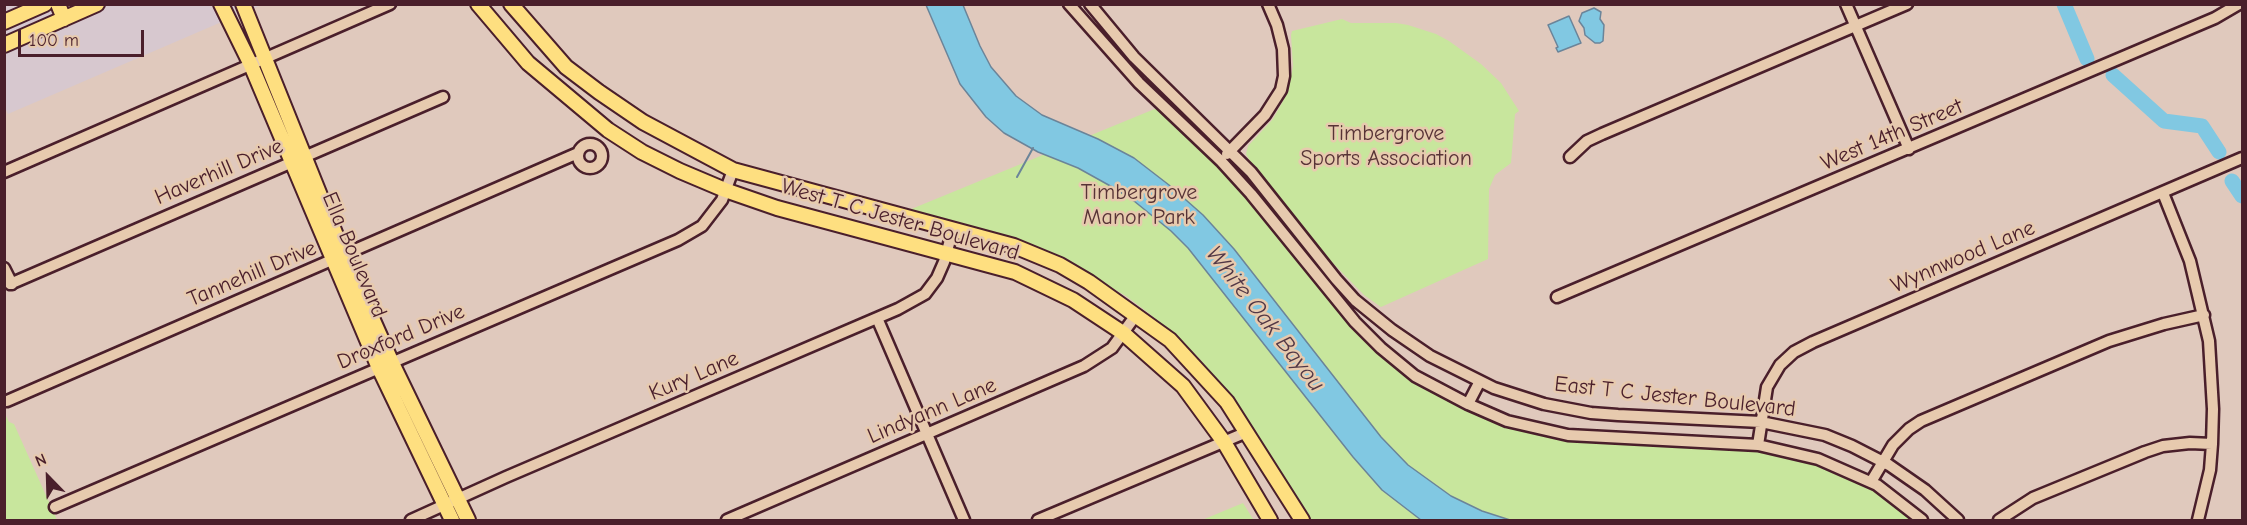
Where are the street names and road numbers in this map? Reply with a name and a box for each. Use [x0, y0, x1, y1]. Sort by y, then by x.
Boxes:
street label: West 14th Street [1817, 93, 1967, 177]
street label: Haverhill Drive [151, 133, 287, 211]
street label: West T C Jester Boulevard [778, 173, 1022, 267]
street label: Ella Boulevard [316, 188, 392, 322]
street label: Wynnwood Lane [1887, 215, 2039, 299]
street label: Tannehill Drive [184, 235, 320, 313]
street label: Droxford Drive [333, 298, 469, 376]
street label: Kury Lane [645, 345, 743, 407]
street label: East T C Jester Boulevard [1553, 371, 1797, 423]
street label: Lindyann Lane [864, 372, 1000, 450]

